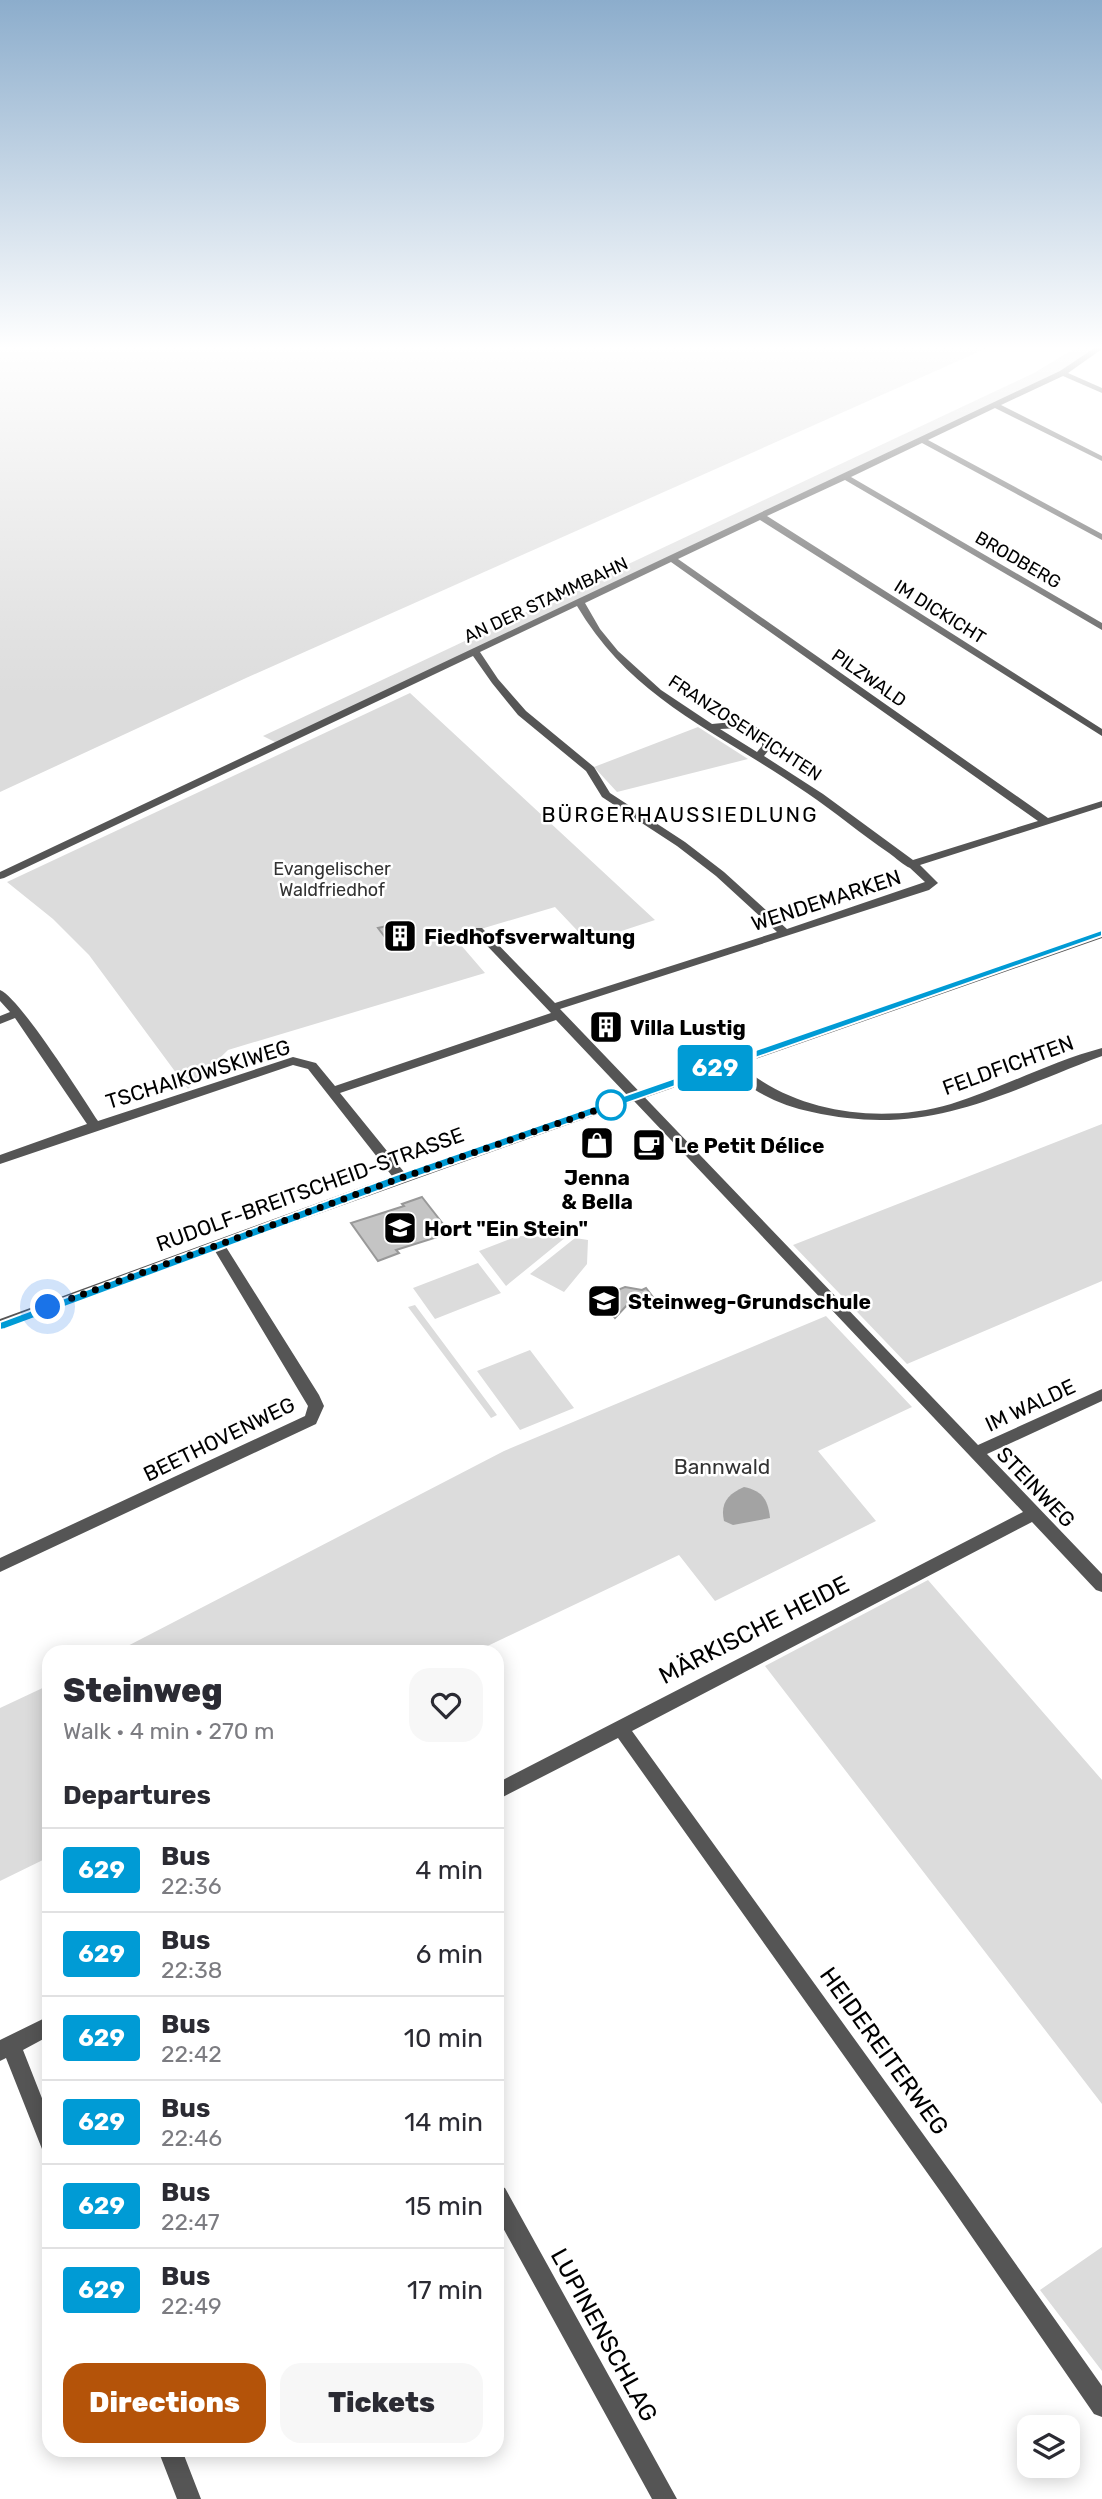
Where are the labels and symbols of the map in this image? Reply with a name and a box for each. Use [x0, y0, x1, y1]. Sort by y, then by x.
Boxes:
street label: BRODBERG [971, 527, 1065, 593]
street label: AN DER STAMMBAHN [460, 552, 632, 648]
street label: IM DICKICHT [890, 575, 990, 649]
street label: PILZWALD [827, 644, 911, 712]
street label: FRANZOSENFICHTEN [664, 670, 826, 786]
district label: BÜRGERHAUSSIEDLUNG [542, 802, 818, 827]
park label: Evangelischer Waldfriedhof [273, 858, 391, 901]
street label: WENDEMARKEN [748, 864, 904, 936]
building icon: Fiedhofsverwaltung [381, 917, 419, 955]
place label: Fiedhofsverwaltung [424, 924, 635, 949]
building icon: Villa Lustig [587, 1008, 625, 1046]
place label: Villa Lustig [630, 1015, 746, 1040]
street label: FELDFICHTEN [939, 1030, 1077, 1100]
street label: TSCHAIKOWSKIWEG [103, 1034, 293, 1114]
line badge: 629 [675, 1045, 755, 1091]
unlabelled marker [596, 1090, 626, 1120]
street label: RUDOLF-BREITSCHEID-STRASSE [153, 1122, 467, 1256]
shop icon: Jenna & Bella [578, 1124, 616, 1162]
cafe icon: Le Petit Délice [630, 1126, 668, 1164]
place label: Le Petit Délice [674, 1133, 824, 1158]
place label: Jenna & Bella [561, 1165, 633, 1214]
school or university icon: Hort "Ein Stein" [381, 1209, 419, 1247]
place label: Hort "Ein Stein" [424, 1216, 588, 1241]
school or university icon: Steinweg-Grundschule [585, 1282, 623, 1320]
your location [30, 1289, 65, 1324]
place label: Steinweg-Grundschule [628, 1289, 871, 1314]
street label: IM WALDE [981, 1373, 1079, 1437]
street label: BEETHOVENWEG [139, 1392, 299, 1486]
street label: STEINWEG [992, 1442, 1080, 1532]
park label: Bannwald [674, 1454, 770, 1479]
street label: MÄRKISCHE HEIDE [654, 1570, 854, 1690]
street label: HEIDEREITERWEG [814, 1962, 954, 2140]
street label: LUPINENSCHLAG [545, 2244, 663, 2426]

